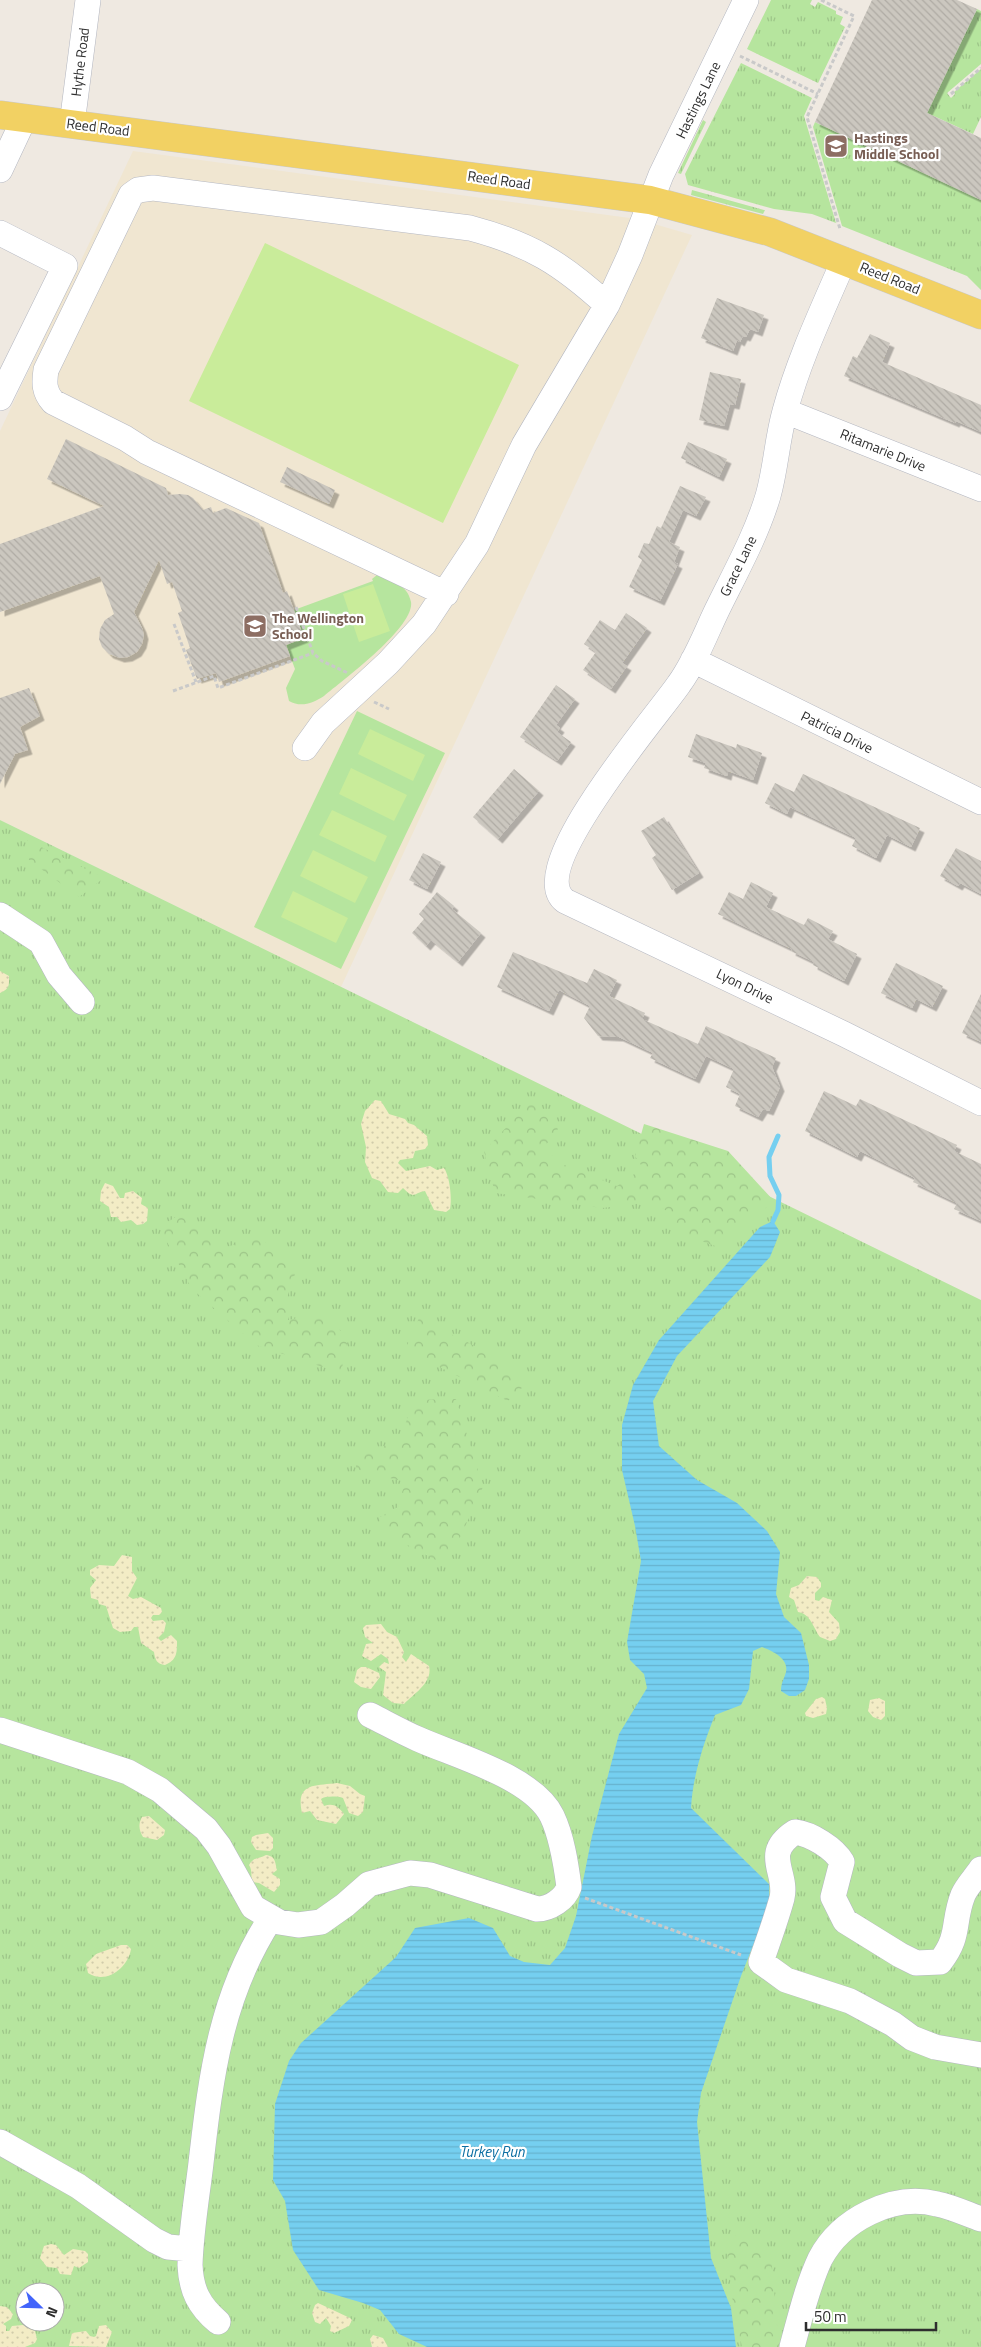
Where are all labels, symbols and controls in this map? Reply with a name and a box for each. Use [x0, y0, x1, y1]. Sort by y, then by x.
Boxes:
street label: Hythe Road [65, 26, 94, 98]
street label: Hastings Lane [670, 58, 725, 142]
street label: Reed Road [65, 112, 131, 141]
place label: Hastings Middle School [854, 127, 939, 164]
school or university icon: Hastings Middle School [823, 133, 849, 159]
street label: Reed Road [466, 165, 532, 194]
street label: Reed Road [857, 256, 924, 299]
street label: Ritamarie Drive [837, 423, 929, 476]
street label: Grace Lane [714, 532, 761, 600]
place label: The Wellington School [272, 607, 364, 644]
school or university icon: The Wellington School [242, 613, 268, 639]
street label: Patricia Drive [798, 705, 877, 758]
street label: Lyon Drive [713, 963, 777, 1008]
water label: Turkey Run [459, 2140, 525, 2163]
north arrow [15, 2282, 65, 2332]
scale bar [806, 2300, 936, 2332]
text: N [41, 2304, 64, 2321]
text: 50 m [814, 2305, 847, 2328]

